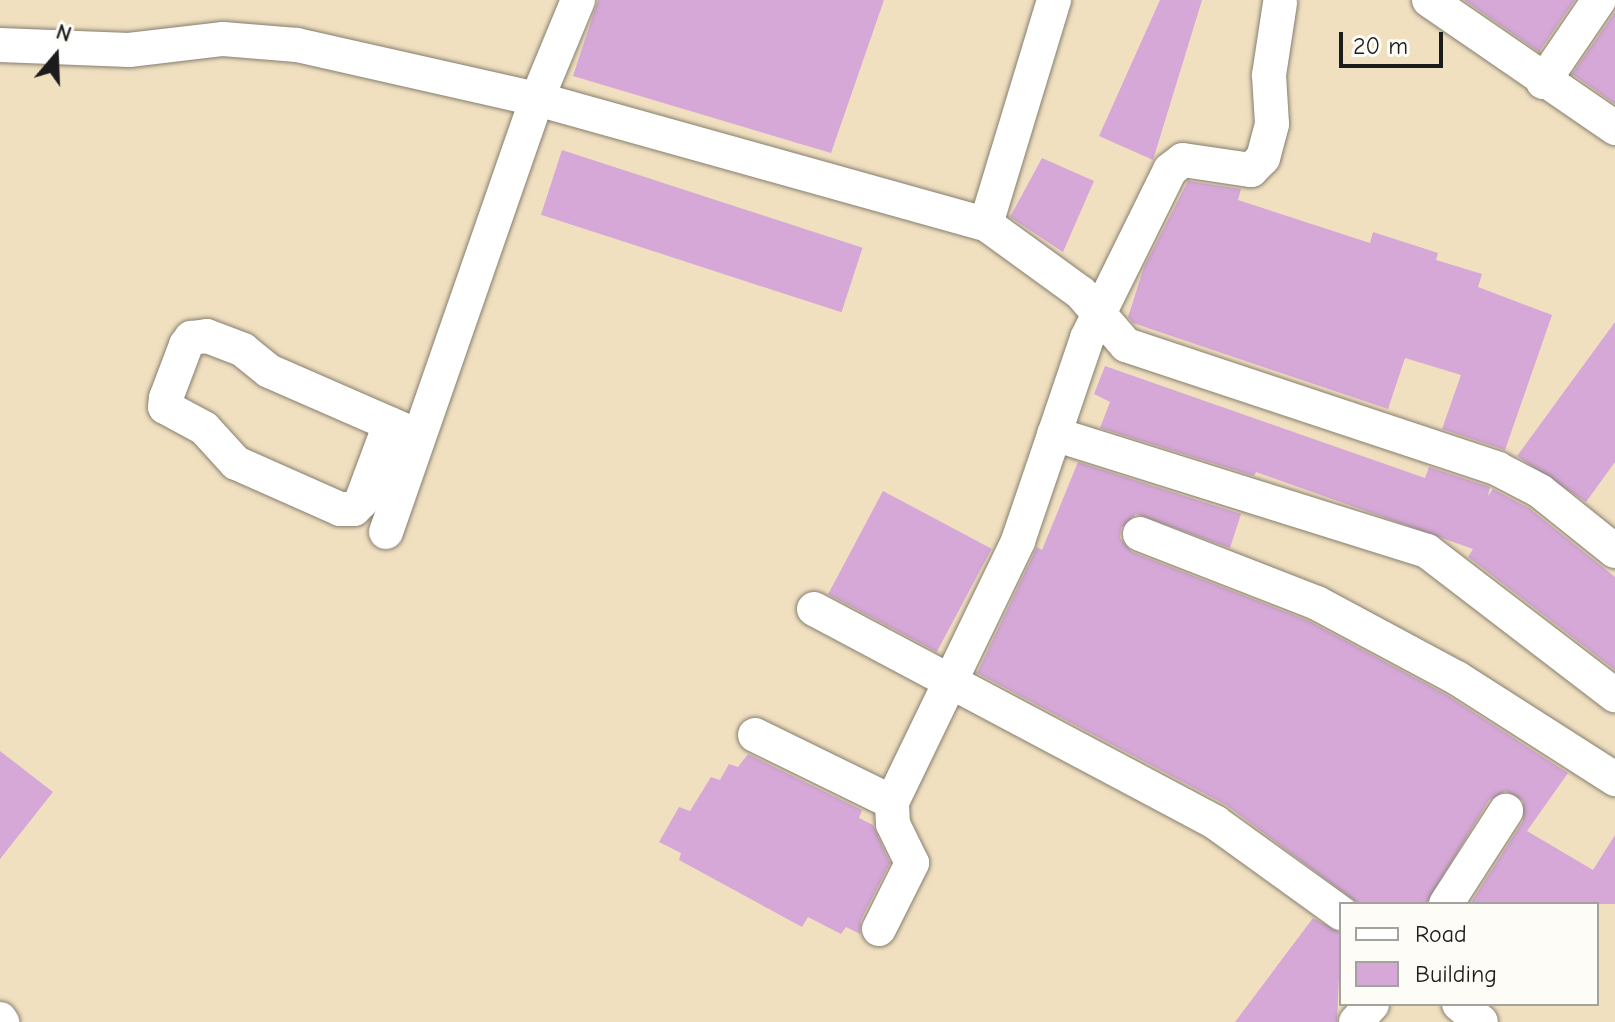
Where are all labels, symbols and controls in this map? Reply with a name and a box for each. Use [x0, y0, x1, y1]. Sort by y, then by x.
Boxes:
north arrow [16, 16, 96, 96]
scale bar [1343, 16, 1447, 66]
text: N [53, 19, 75, 48]
text: 20 m [1353, 32, 1408, 60]
legend [1339, 902, 1599, 1006]
text: Road [1415, 920, 1467, 948]
text: Building [1415, 960, 1497, 988]

